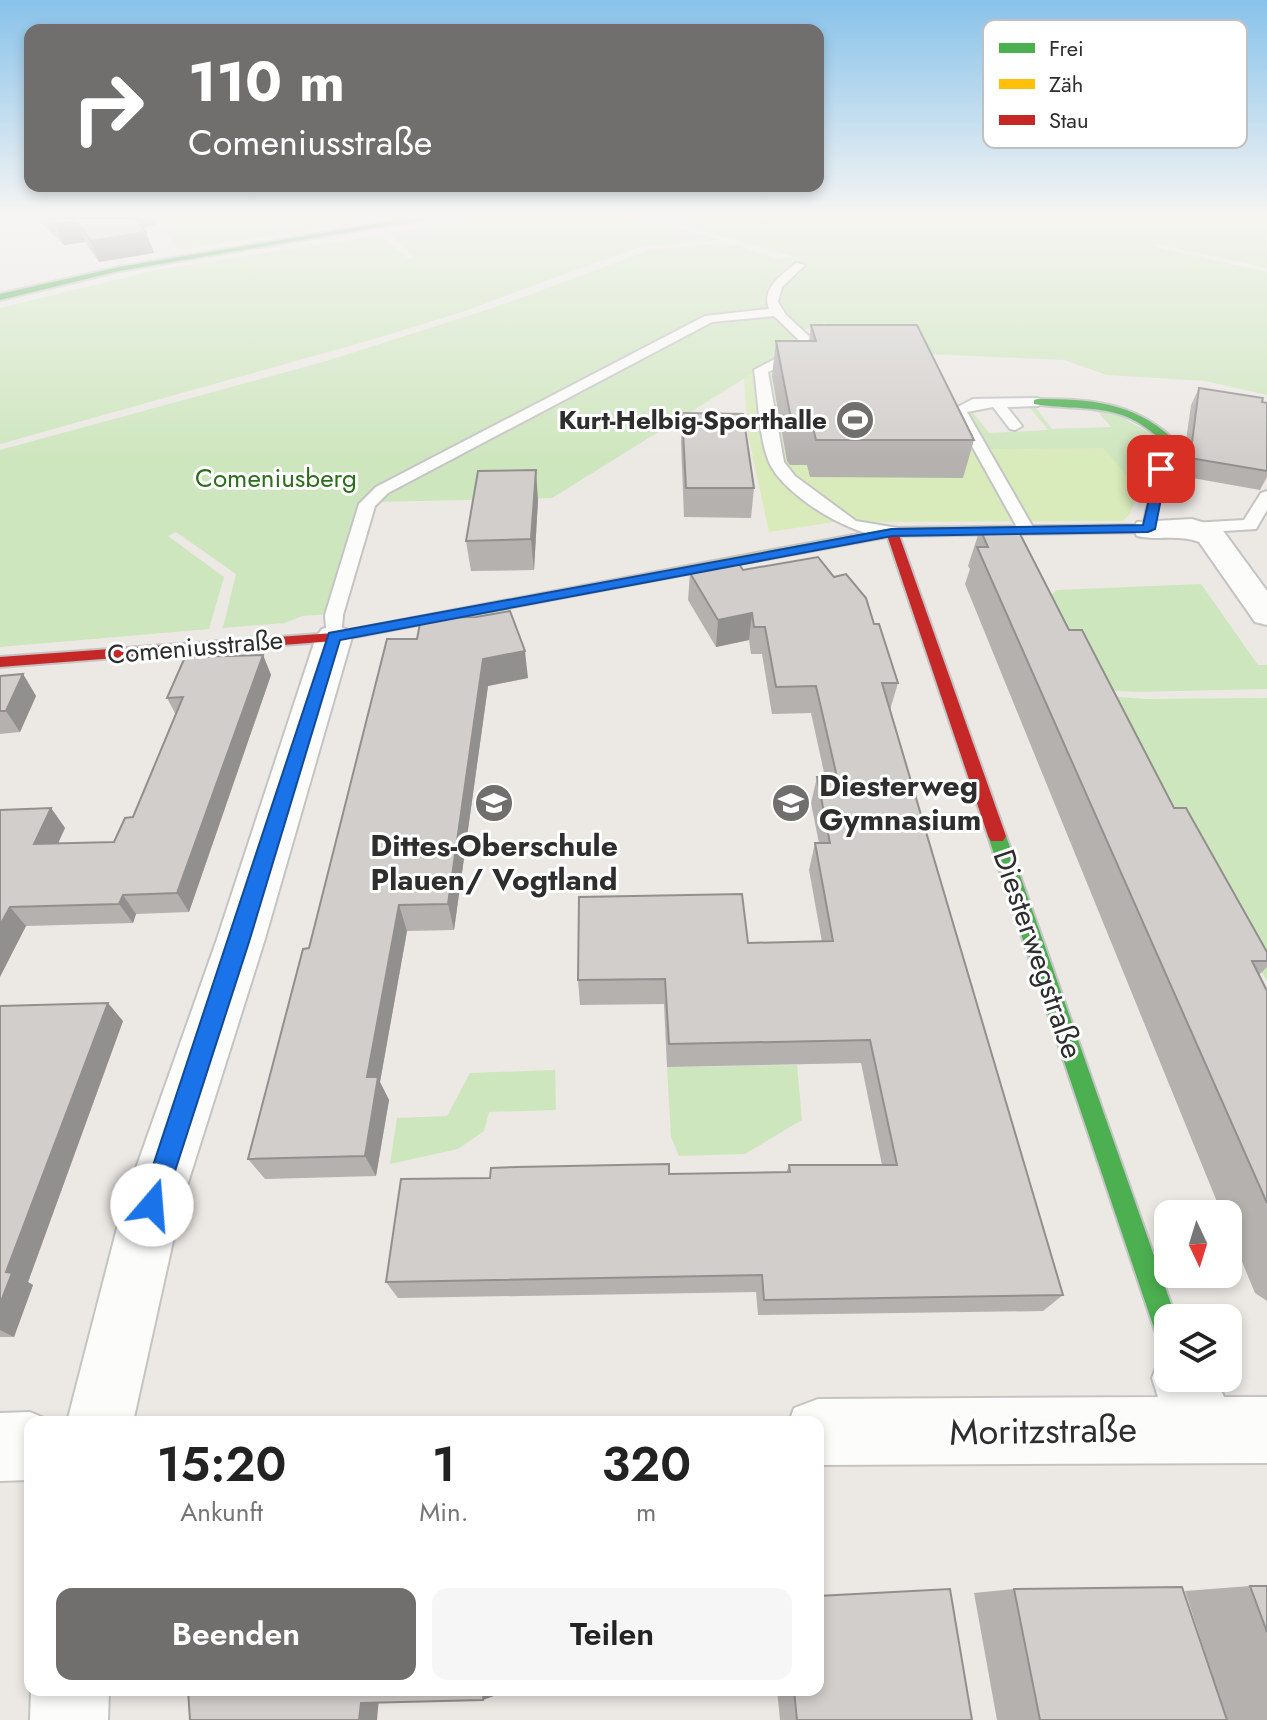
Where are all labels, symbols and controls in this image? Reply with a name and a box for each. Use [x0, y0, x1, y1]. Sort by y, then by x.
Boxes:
legend [983, 20, 1247, 148]
text: Frei [1049, 32, 1084, 64]
text: 110 m [188, 41, 345, 122]
icon: right [56, 56, 160, 160]
text: Zäh [1049, 68, 1083, 100]
text: Stau [1049, 104, 1088, 136]
text: Comeniusstraße [188, 116, 432, 168]
sports icon: Kurt-Helbig-Sporthalle [834, 399, 876, 441]
place label: Kurt-Helbig-Sporthalle [558, 401, 827, 439]
pin [1127, 435, 1195, 503]
icon: arrive [1139, 447, 1183, 491]
park label: Comeniusberg [195, 459, 357, 497]
street label: Comeniusstraße [105, 620, 285, 674]
place label: Diesterweg Gymnasium [819, 764, 981, 841]
school or university icon: Dittes-Oberschule Plauen/ Vogtland [473, 782, 515, 824]
school or university icon: Diesterweg Gymnasium [770, 782, 812, 824]
place label: Dittes-Oberschule Plauen/ Vogtland [370, 824, 618, 901]
street label: Diesterwegstraße [983, 844, 1094, 1064]
position arrow [110, 1163, 194, 1247]
north arrow [1154, 1200, 1242, 1288]
map controls [1154, 1200, 1242, 1392]
button: layers [1154, 1304, 1242, 1392]
street label: Moritzstraße [949, 1402, 1137, 1458]
text: 15:20 [157, 1430, 286, 1499]
text: 1 [432, 1430, 456, 1499]
text: 320 [601, 1430, 691, 1499]
text: Ankunft [180, 1493, 263, 1531]
text: Min. [419, 1493, 469, 1531]
text: m [636, 1493, 656, 1531]
button: Beenden [56, 1588, 416, 1680]
button: Teilen [432, 1588, 792, 1680]

